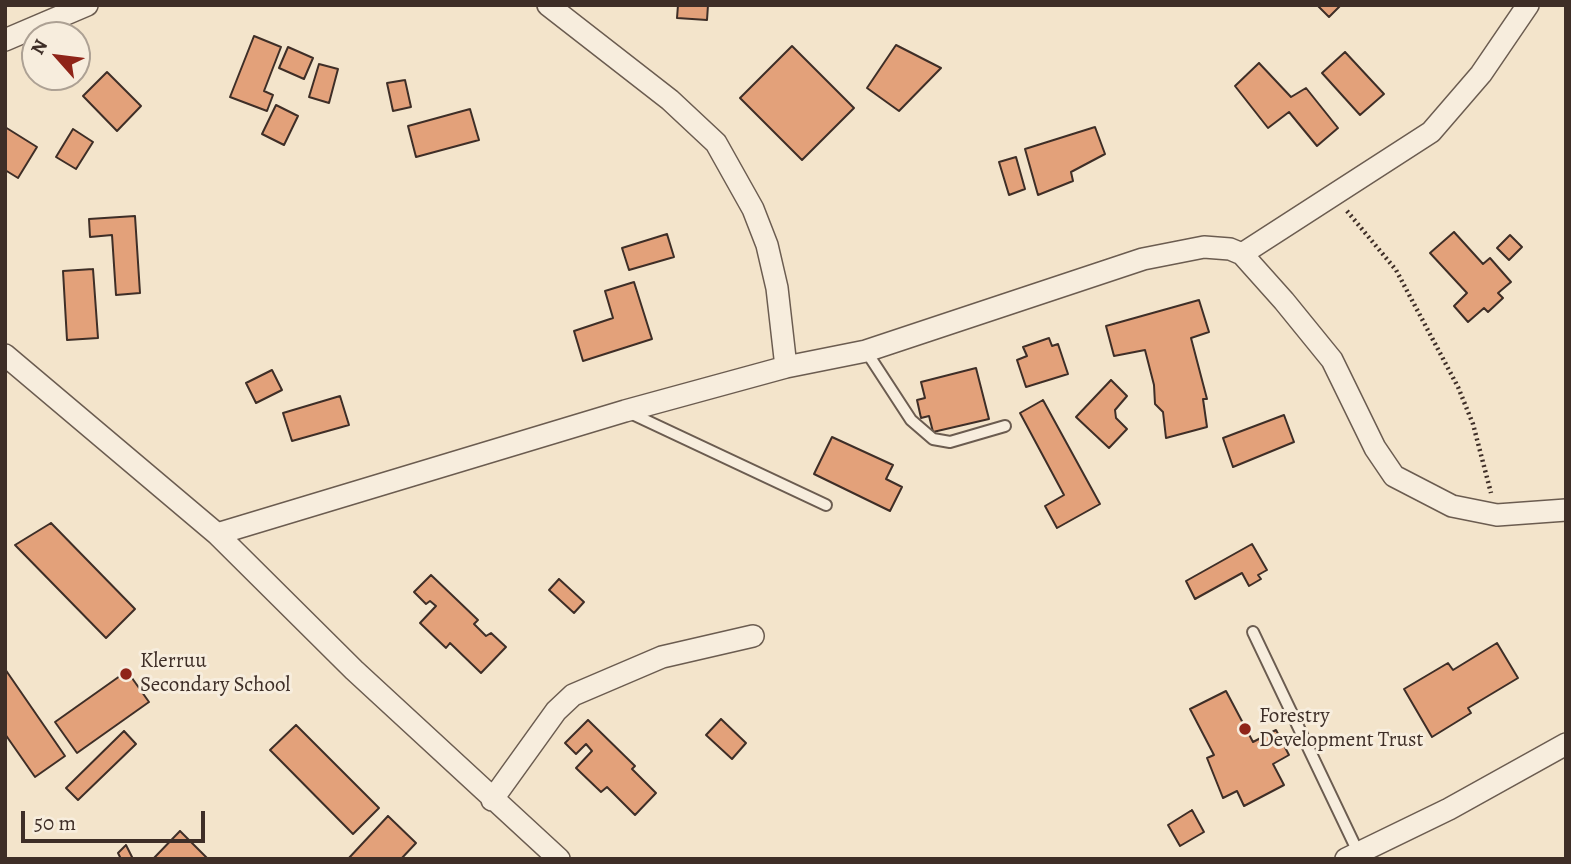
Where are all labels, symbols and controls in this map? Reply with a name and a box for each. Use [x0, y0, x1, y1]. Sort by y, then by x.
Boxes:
north arrow [21, 21, 91, 91]
text: N [24, 35, 54, 59]
place label: Klerruu Secondary School [140, 649, 290, 699]
marker: Klerruu Secondary School [118, 666, 134, 682]
place label: Forestry Development Trust [1259, 704, 1423, 754]
marker: Forestry Development Trust [1237, 721, 1253, 737]
scale bar [24, 798, 208, 842]
text: 50 m [34, 809, 76, 837]

